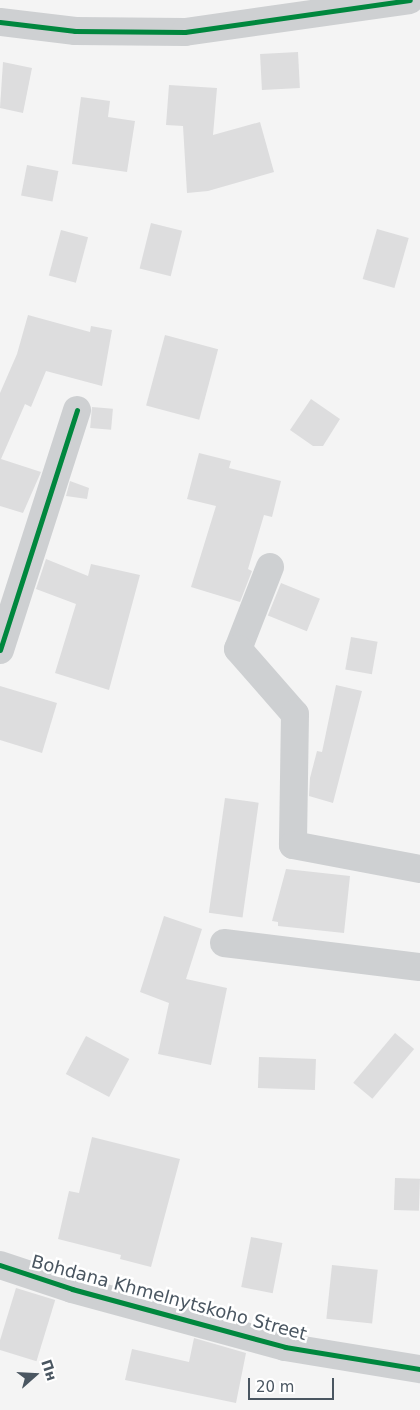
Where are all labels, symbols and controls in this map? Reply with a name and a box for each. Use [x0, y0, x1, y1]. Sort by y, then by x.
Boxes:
street label: Bohdana Khmelnytskoho Street [29, 1251, 309, 1345]
north arrow [10, 1350, 60, 1400]
text: Пн [38, 1357, 60, 1383]
scale bar [250, 1368, 336, 1400]
text: 20 m [256, 1378, 294, 1396]

